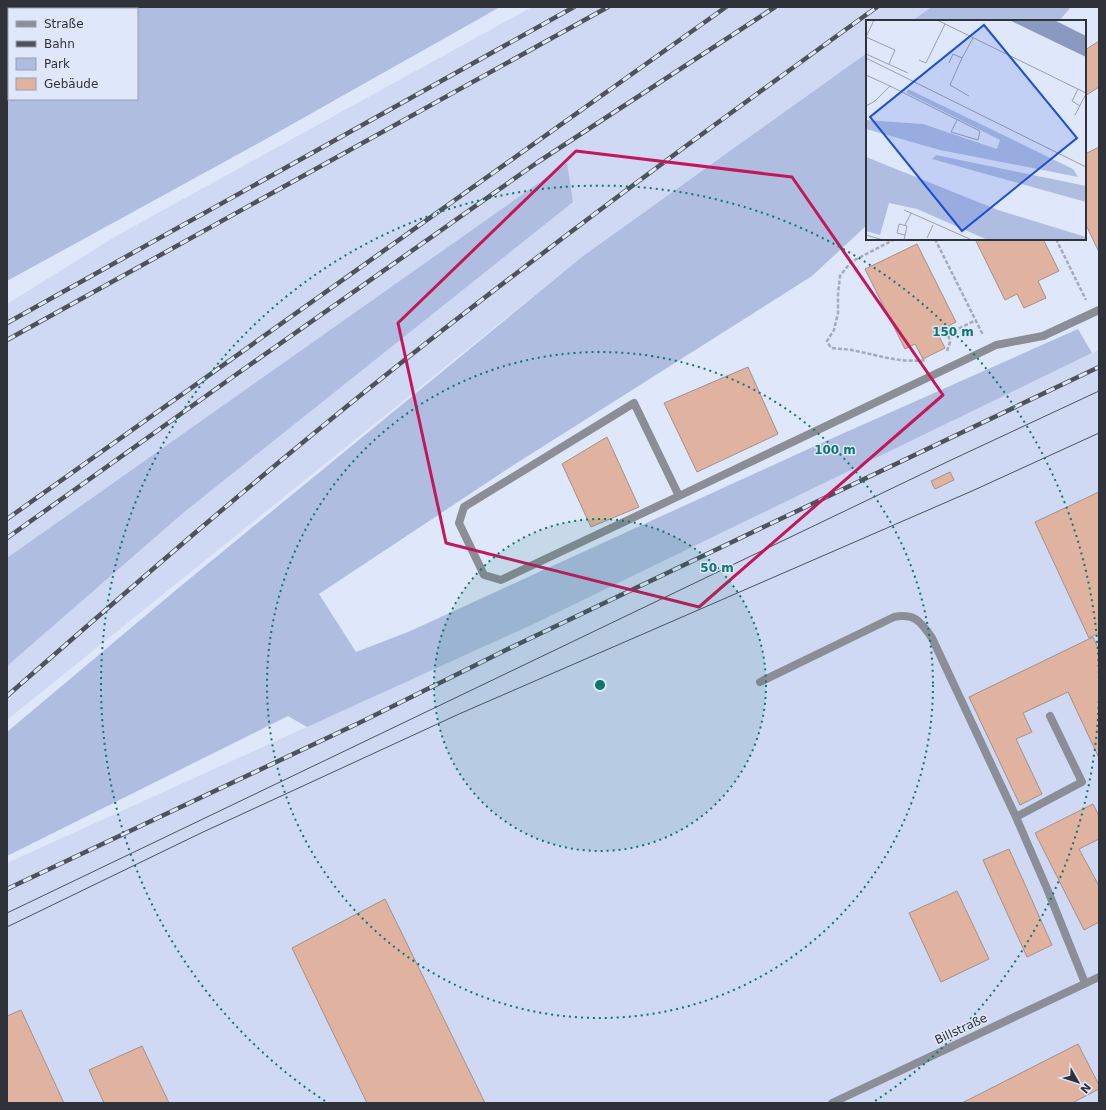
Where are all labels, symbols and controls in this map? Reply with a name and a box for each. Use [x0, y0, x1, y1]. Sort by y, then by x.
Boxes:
legend [8, 8, 138, 100]
text: Straße [44, 17, 84, 31]
inset map [866, 20, 1086, 240]
text: Bahn [44, 37, 75, 51]
text: Park [44, 57, 70, 71]
text: Gebäude [44, 77, 98, 91]
text: 150 m [932, 325, 974, 339]
text: 100 m [814, 443, 856, 457]
text: 50 m [700, 561, 734, 575]
centre of rings [593, 678, 607, 692]
street label: Billstraße [932, 1011, 990, 1047]
north arrow [1058, 1062, 1098, 1102]
text: N [1077, 1080, 1093, 1096]

